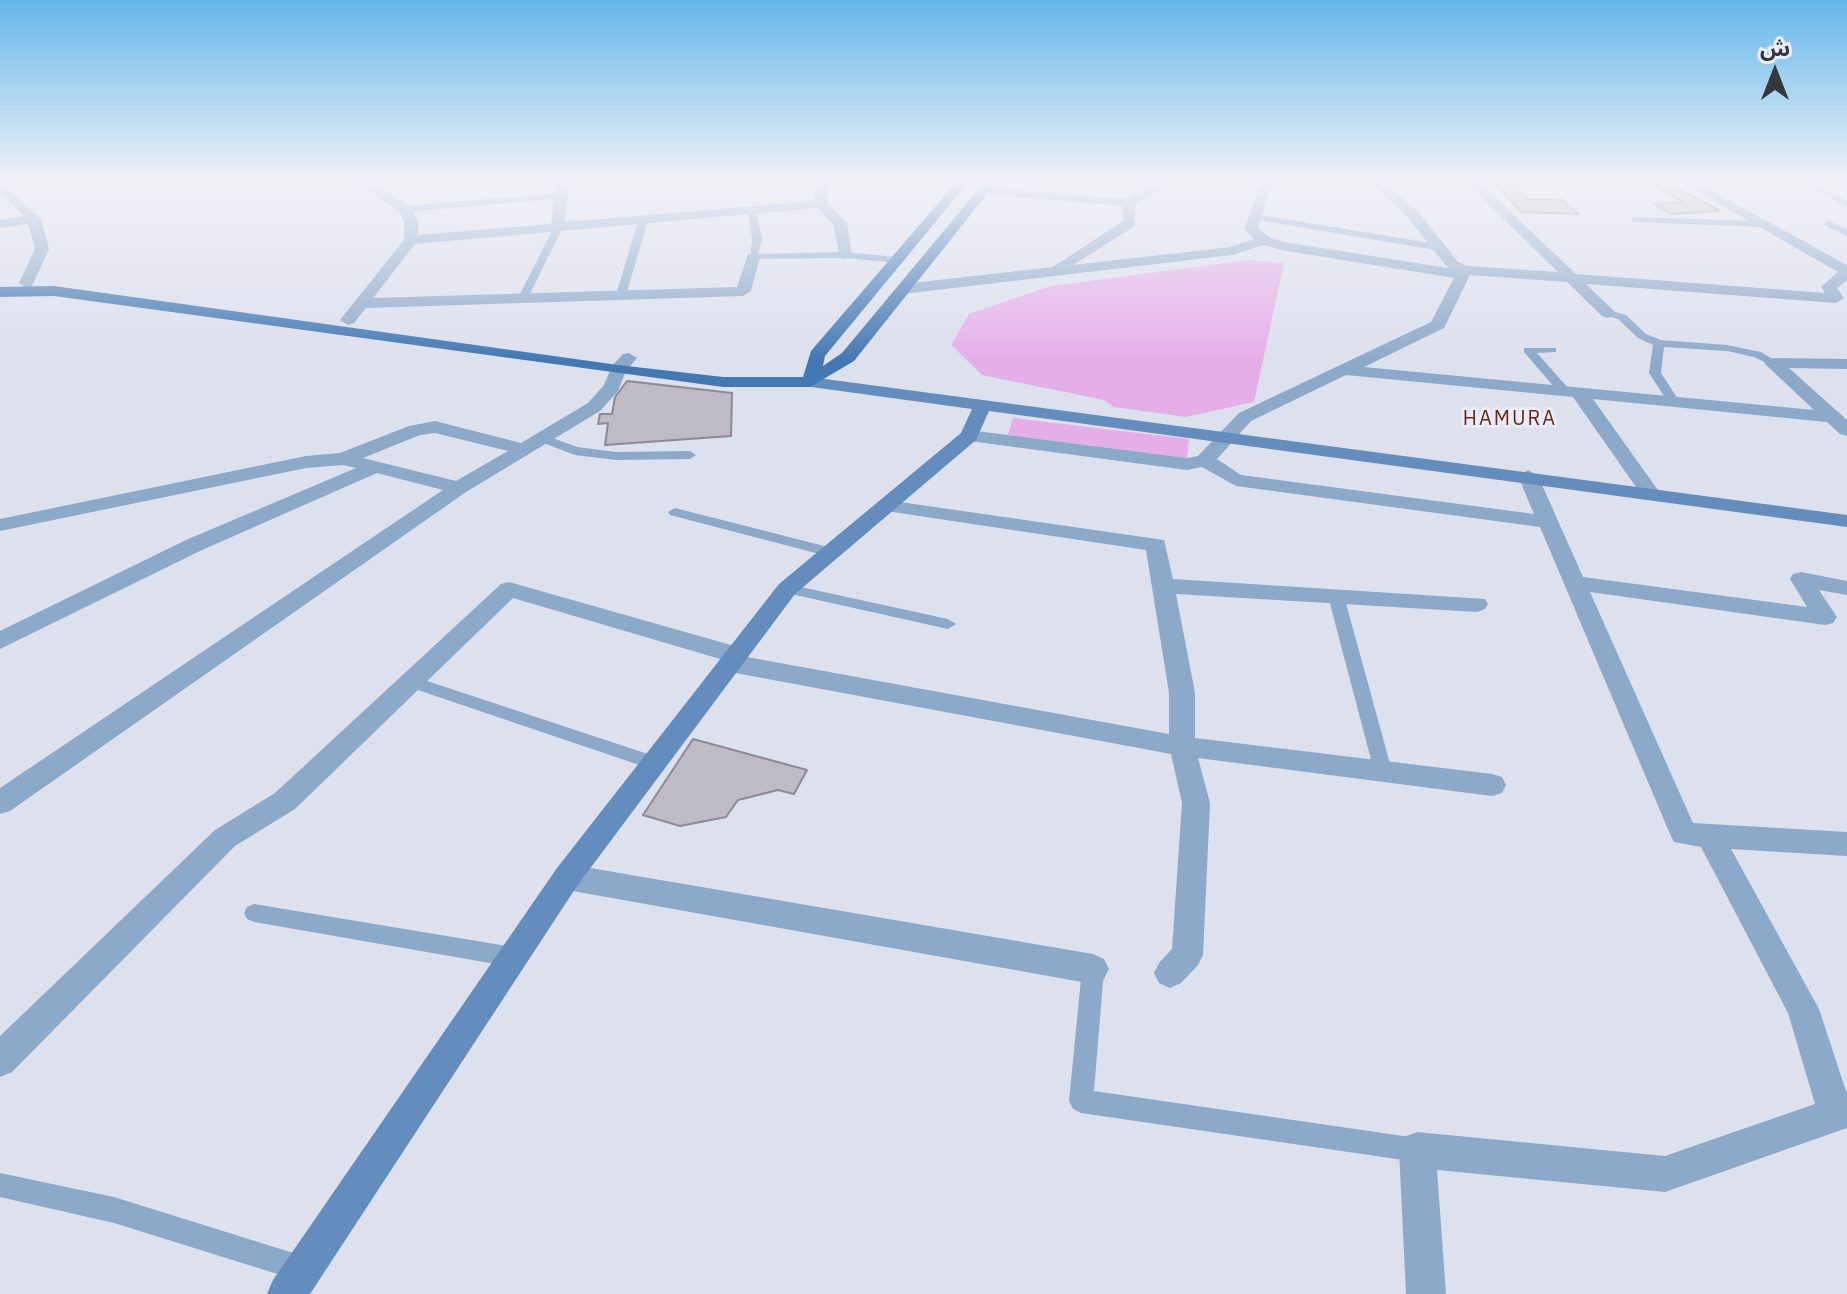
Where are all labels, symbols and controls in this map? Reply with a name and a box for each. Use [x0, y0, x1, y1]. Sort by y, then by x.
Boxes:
north arrow [1735, 32, 1815, 112]
text: ش [1760, 33, 1790, 62]
district label: HAMURA [1463, 407, 1557, 431]

